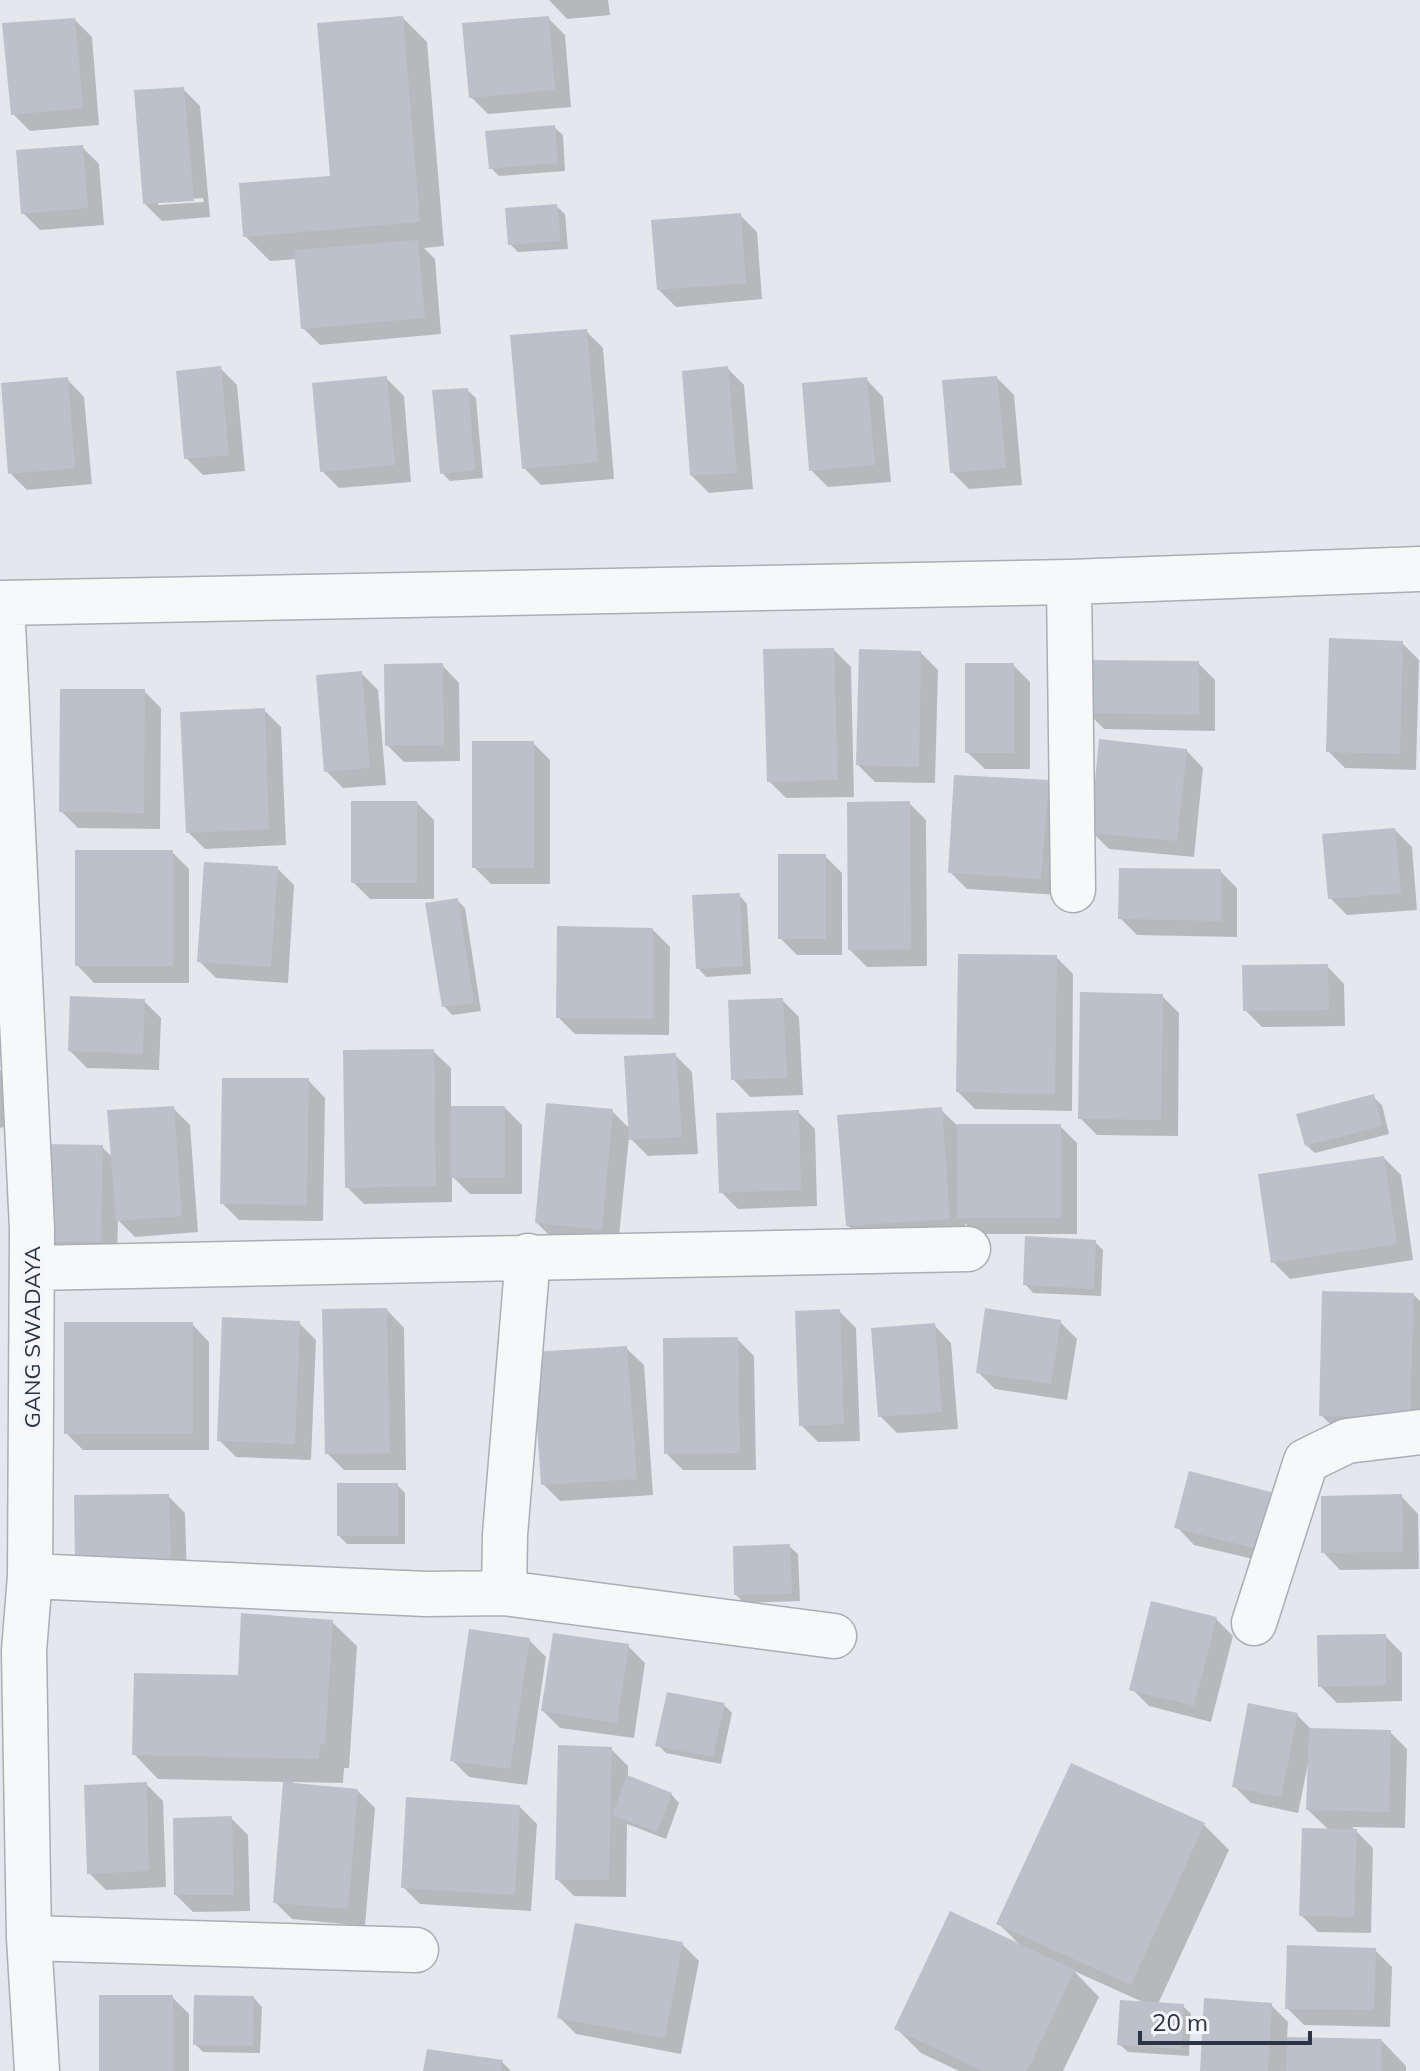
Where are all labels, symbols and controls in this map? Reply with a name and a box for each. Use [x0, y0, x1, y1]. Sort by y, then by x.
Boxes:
street label: GANG SWADAYA [18, 1246, 46, 1428]
scale bar [1140, 1995, 1310, 2045]
text: 20 m [1152, 2007, 1208, 2037]

